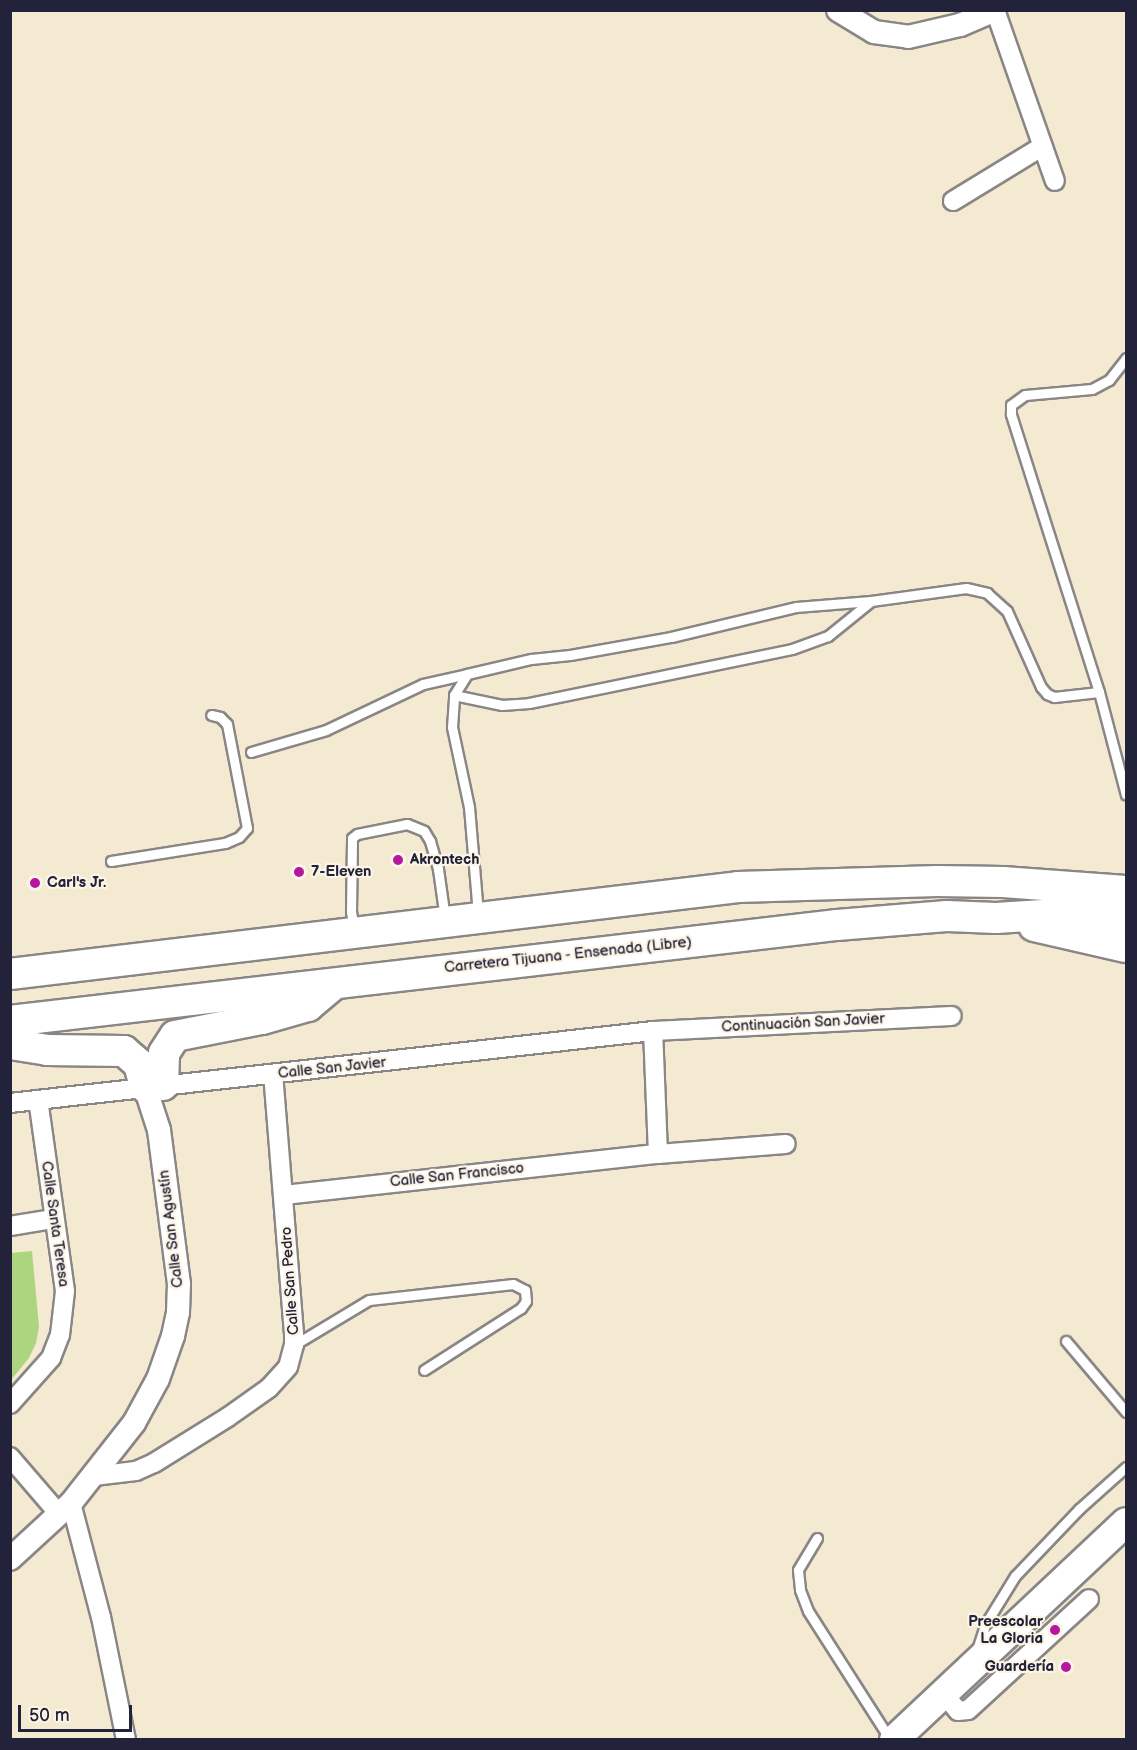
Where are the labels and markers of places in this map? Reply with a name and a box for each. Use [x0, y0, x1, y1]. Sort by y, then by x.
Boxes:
place label: Akrontech [410, 851, 479, 869]
marker: Akrontech [391, 853, 405, 867]
place label: 7-Eleven [311, 863, 371, 881]
marker: 7-Eleven [292, 865, 306, 879]
place label: Carl's Jr. [47, 874, 106, 892]
marker: Carl's Jr. [28, 876, 42, 890]
place label: Preescolar La Gloria [968, 1612, 1043, 1647]
marker: Preescolar La Gloria [1048, 1623, 1062, 1637]
place label: Guardería [985, 1658, 1054, 1676]
marker: Guardería [1059, 1660, 1073, 1674]

